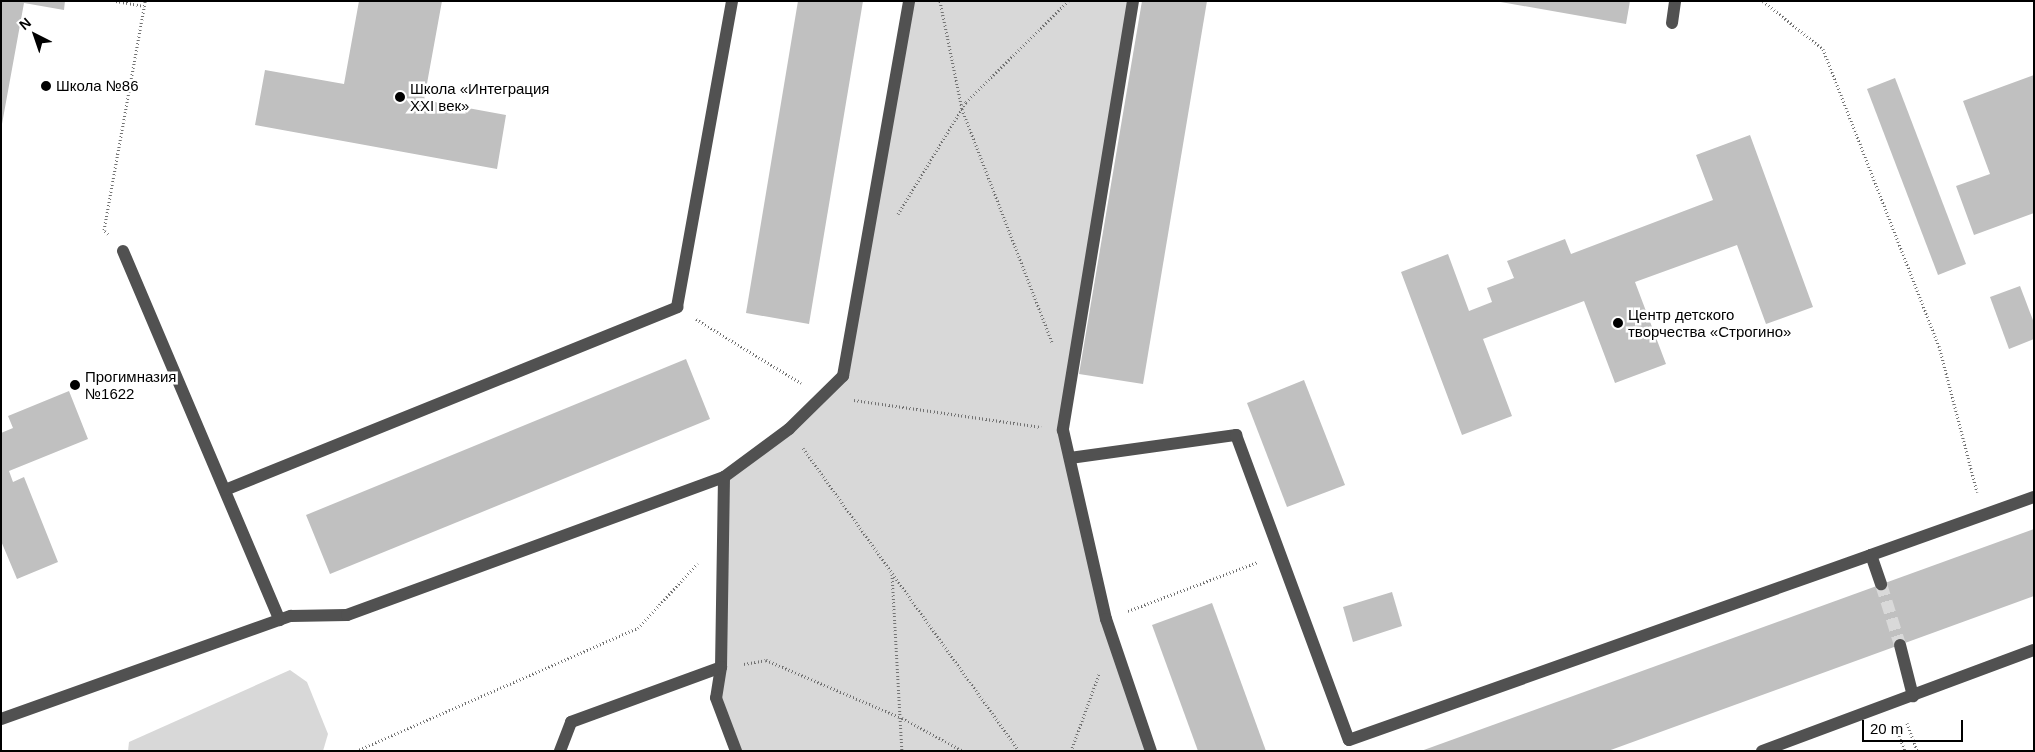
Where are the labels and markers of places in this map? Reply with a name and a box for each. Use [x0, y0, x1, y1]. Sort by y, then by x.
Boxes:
place label: Школа №86 [56, 77, 139, 95]
place label: Школа «Интеграция XXI век» [410, 79, 549, 114]
marker: Школа №86 [40, 80, 52, 92]
marker: Школа «Интеграция XXI век» [394, 91, 406, 103]
place label: Центр детского творчества «Строгино» [1628, 305, 1791, 340]
marker: Центр детского творчества «Строгино» [1612, 317, 1624, 329]
place label: Прогимназия №1622 [85, 367, 176, 402]
marker: Прогимназия №1622 [69, 379, 81, 391]

